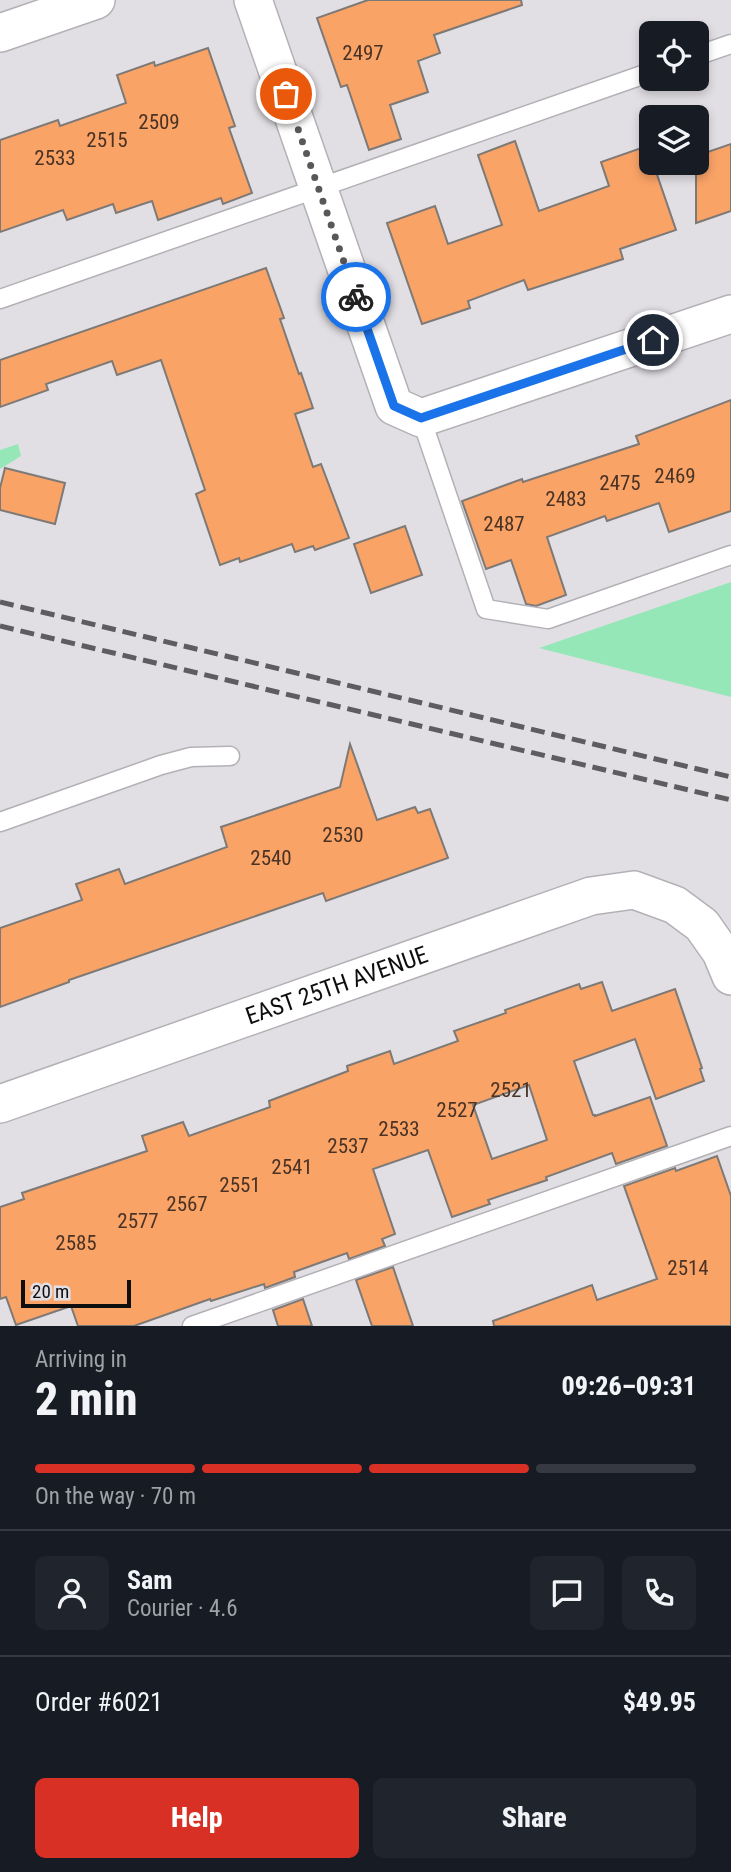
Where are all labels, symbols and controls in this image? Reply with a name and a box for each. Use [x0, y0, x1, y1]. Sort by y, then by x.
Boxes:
map controls [639, 21, 709, 175]
button: locate [639, 21, 709, 91]
house number: 2497 [342, 41, 384, 65]
pin [256, 64, 316, 124]
icon: bag [267, 75, 305, 113]
button: layers [639, 105, 709, 175]
house number: 2509 [138, 110, 180, 134]
house number: 2515 [86, 128, 128, 152]
house number: 2533 [34, 146, 76, 170]
courier [321, 262, 391, 332]
icon: bike [337, 278, 375, 316]
pin [623, 310, 683, 370]
icon: home [634, 321, 672, 359]
house number: 2469 [654, 464, 696, 488]
house number: 2475 [599, 471, 641, 495]
house number: 2483 [545, 487, 587, 511]
house number: 2487 [483, 512, 525, 536]
house number: 2530 [322, 823, 364, 847]
house number: 2540 [250, 846, 292, 870]
street label: EAST 25TH AVENUE [242, 941, 432, 1030]
house number: 2521 [490, 1078, 532, 1102]
house number: 2527 [436, 1098, 478, 1122]
house number: 2533 [378, 1117, 420, 1141]
house number: 2537 [327, 1134, 369, 1158]
house number: 2541 [271, 1155, 313, 1179]
house number: 2551 [219, 1173, 261, 1197]
house number: 2567 [166, 1192, 208, 1216]
house number: 2577 [117, 1209, 159, 1233]
house number: 2585 [55, 1231, 97, 1255]
house number: 2514 [667, 1256, 709, 1280]
scale bar [21, 1277, 131, 1309]
text: 20 m [32, 1280, 69, 1303]
text: Arriving in [35, 1346, 127, 1373]
text: 09:26–09:31 [562, 1371, 696, 1401]
text: 2 min [35, 1372, 138, 1426]
text: On the way · 70 m [35, 1483, 196, 1510]
button: person [35, 1556, 109, 1630]
button: chat [530, 1556, 604, 1630]
button: phone [622, 1556, 696, 1630]
text: Sam [127, 1565, 173, 1595]
text: Courier · 4.6 [127, 1595, 238, 1622]
text: Order #6021 [35, 1687, 163, 1717]
text: $49.95 [623, 1687, 696, 1717]
button: Help [35, 1778, 359, 1858]
button: Share [373, 1778, 696, 1858]

